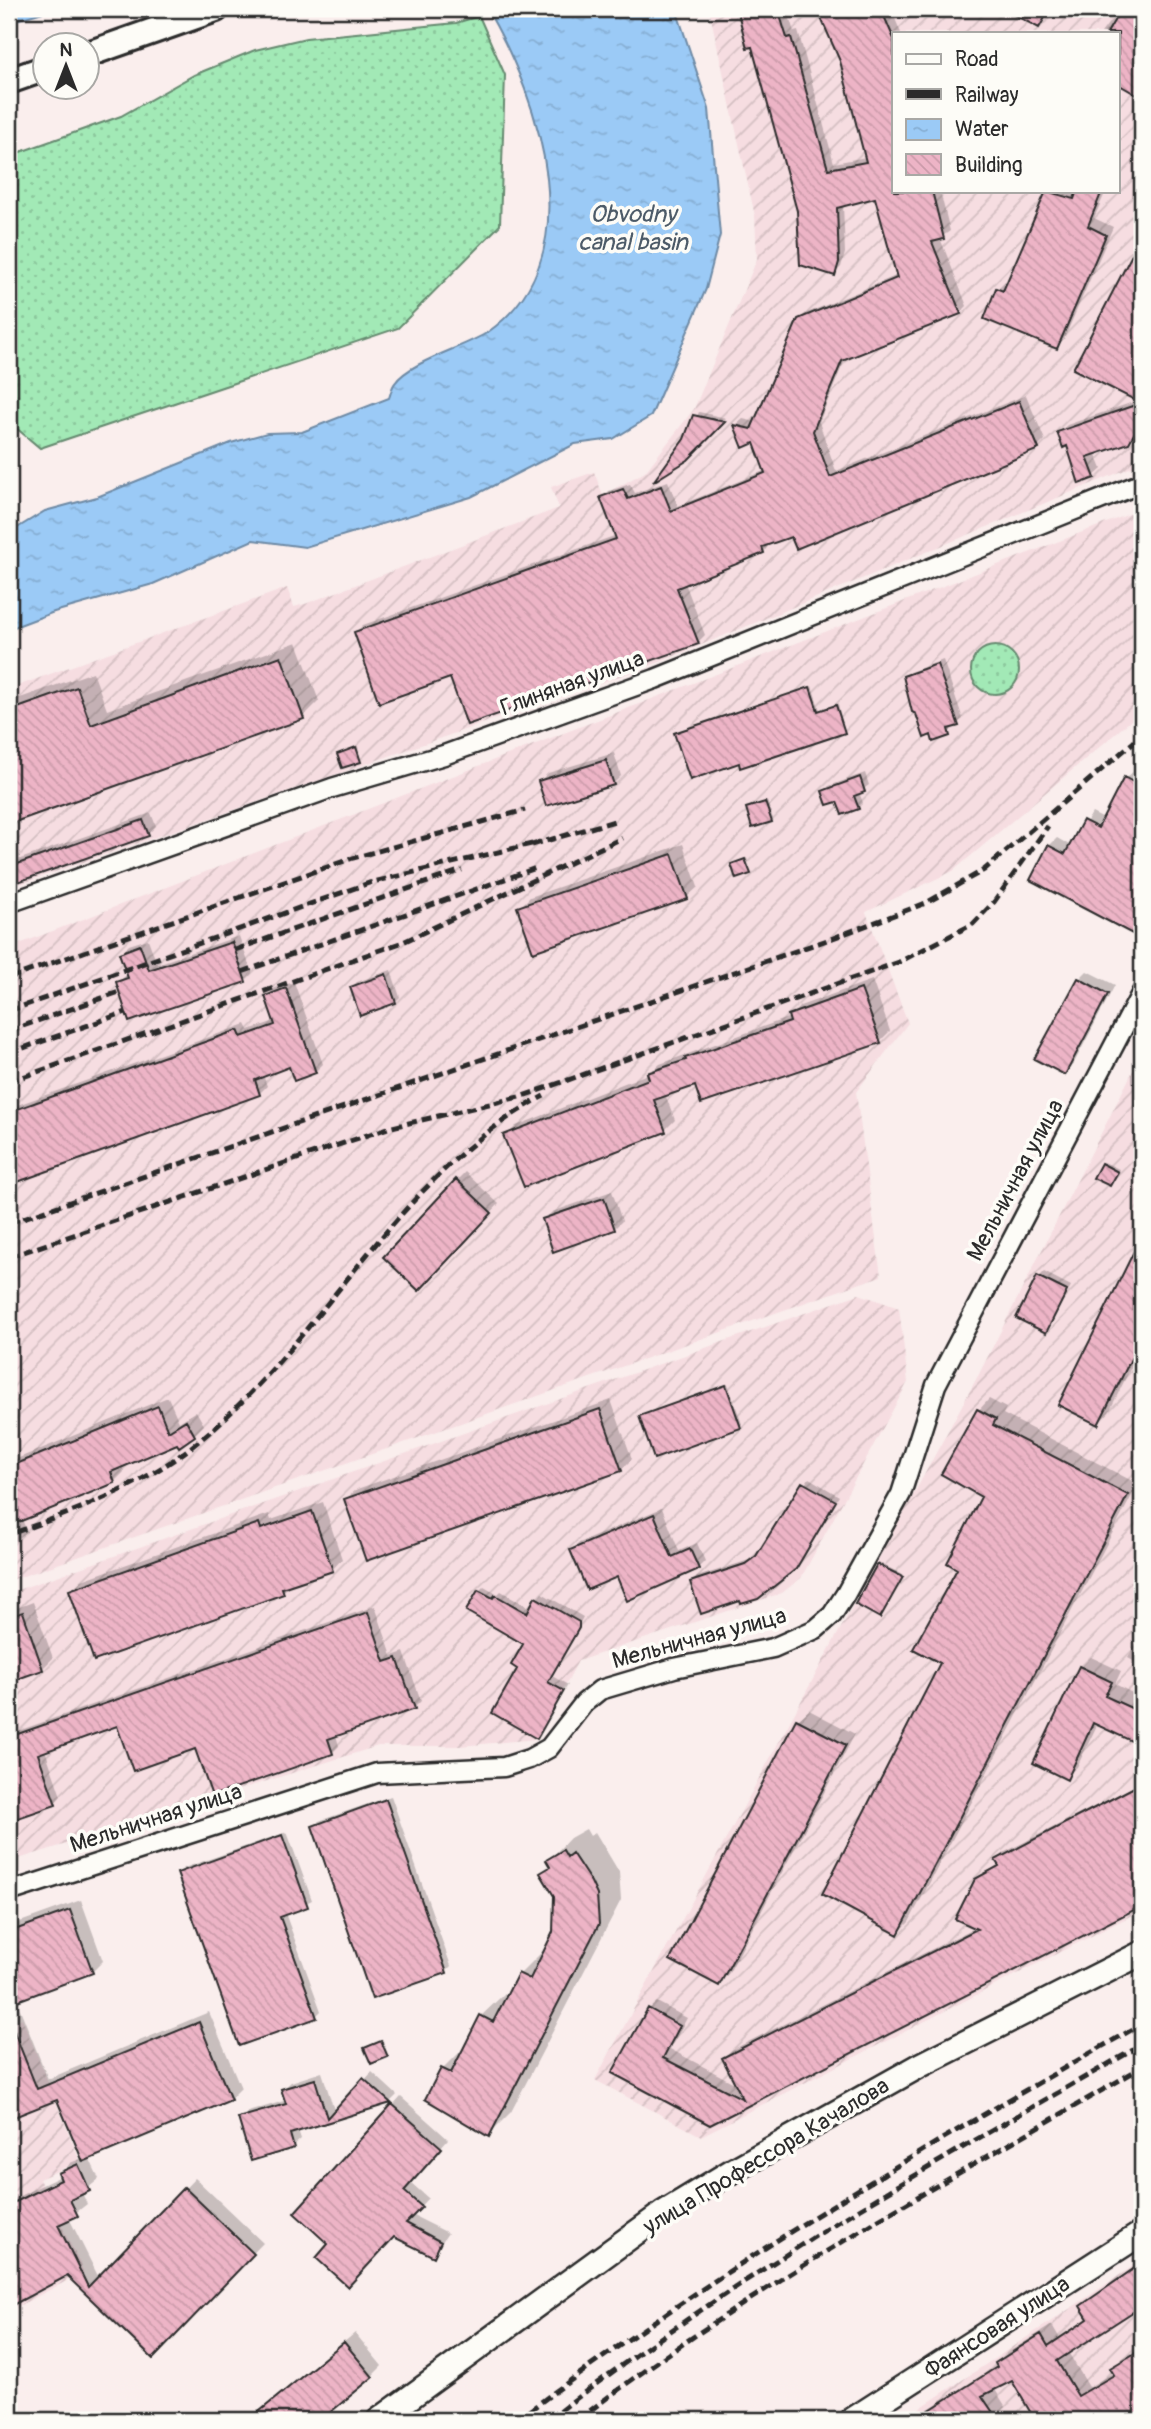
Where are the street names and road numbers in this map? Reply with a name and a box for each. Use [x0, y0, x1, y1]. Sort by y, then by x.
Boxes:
street label: Глиняная улица [496, 644, 648, 722]
street label: Мельничная улица [960, 1094, 1070, 1266]
street label: Мельничная улица [609, 1601, 789, 1675]
street label: Мельничная улица [66, 1777, 246, 1859]
street label: улица Профессора Качалова [637, 2071, 894, 2242]
street label: Фаянсовая улица [919, 2269, 1075, 2385]

